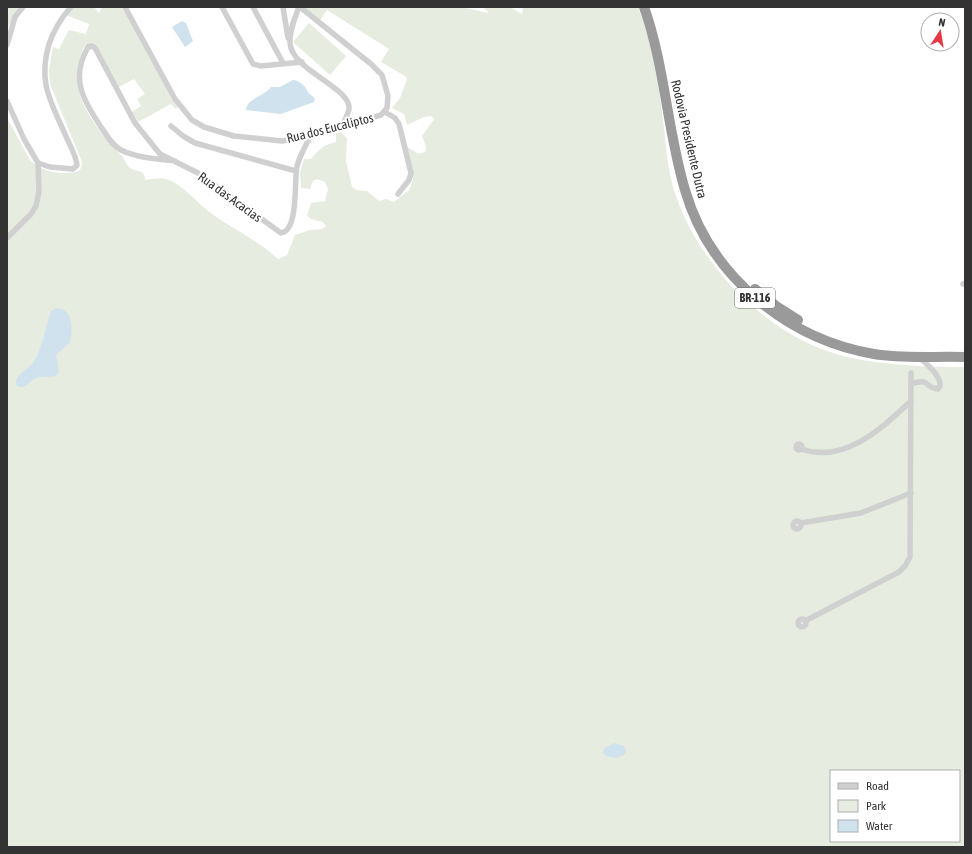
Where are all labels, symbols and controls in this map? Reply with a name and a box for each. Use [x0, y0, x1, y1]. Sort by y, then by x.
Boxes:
north arrow [920, 12, 960, 52]
text: N [938, 16, 947, 29]
street label: Rodovia Presidente Dutra [668, 78, 710, 200]
street label: Rua dos Eucaliptos [285, 110, 375, 146]
street label: Rua das Acacias [195, 169, 265, 225]
road number: BR-116 [735, 288, 775, 308]
legend [830, 770, 960, 842]
text: Road [866, 779, 889, 793]
text: Park [866, 799, 887, 813]
text: Water [866, 819, 893, 833]

